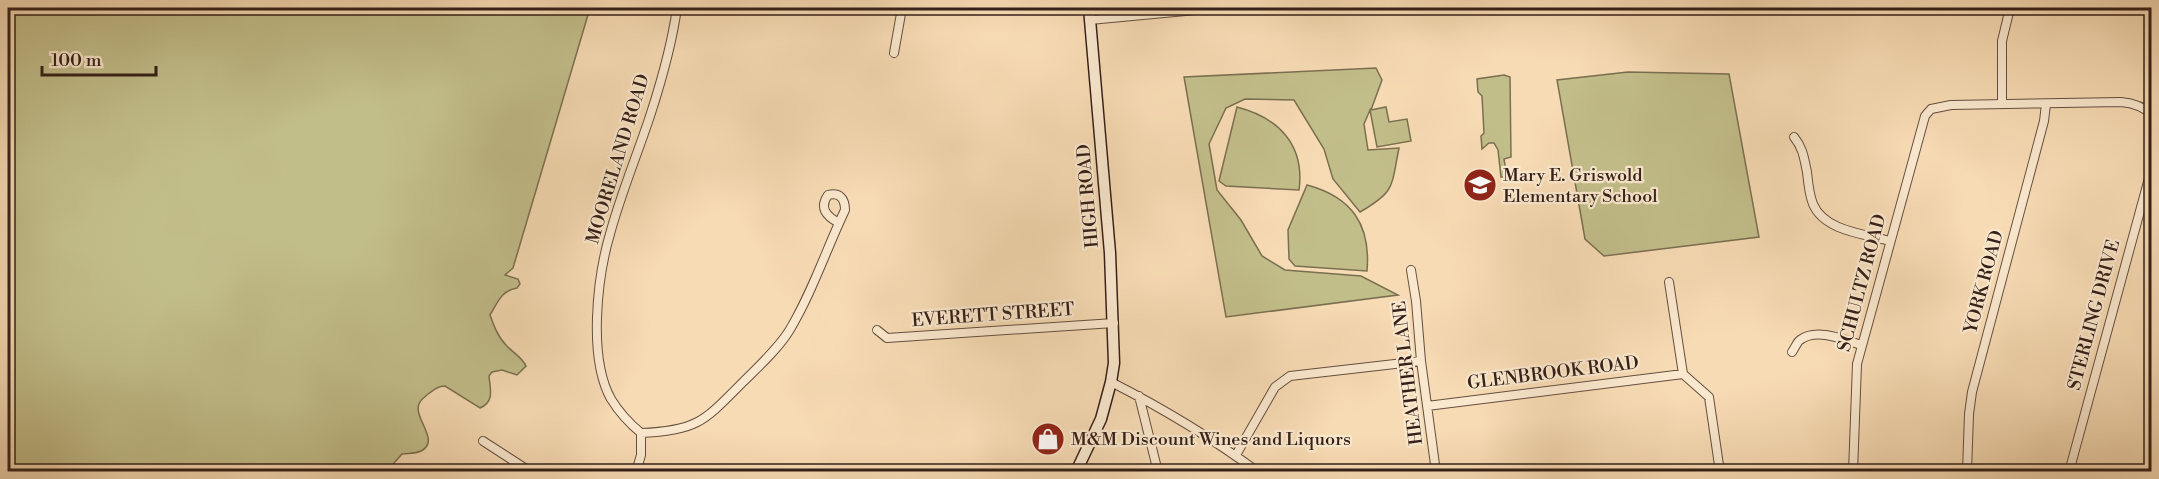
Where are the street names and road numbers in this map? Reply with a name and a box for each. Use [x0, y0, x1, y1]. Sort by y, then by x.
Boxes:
street label: MOORELAND ROAD [581, 71, 655, 247]
street label: HIGH ROAD [1072, 143, 1104, 249]
street label: SCHULTZ ROAD [1833, 212, 1891, 354]
street label: YORK ROAD [1959, 228, 2009, 337]
street label: STERLING DRIVE [2063, 237, 2125, 393]
street label: EVERETT STREET [911, 298, 1076, 332]
street label: HEATHER LANE [1388, 300, 1428, 446]
street label: GLENBROOK ROAD [1466, 351, 1640, 395]

